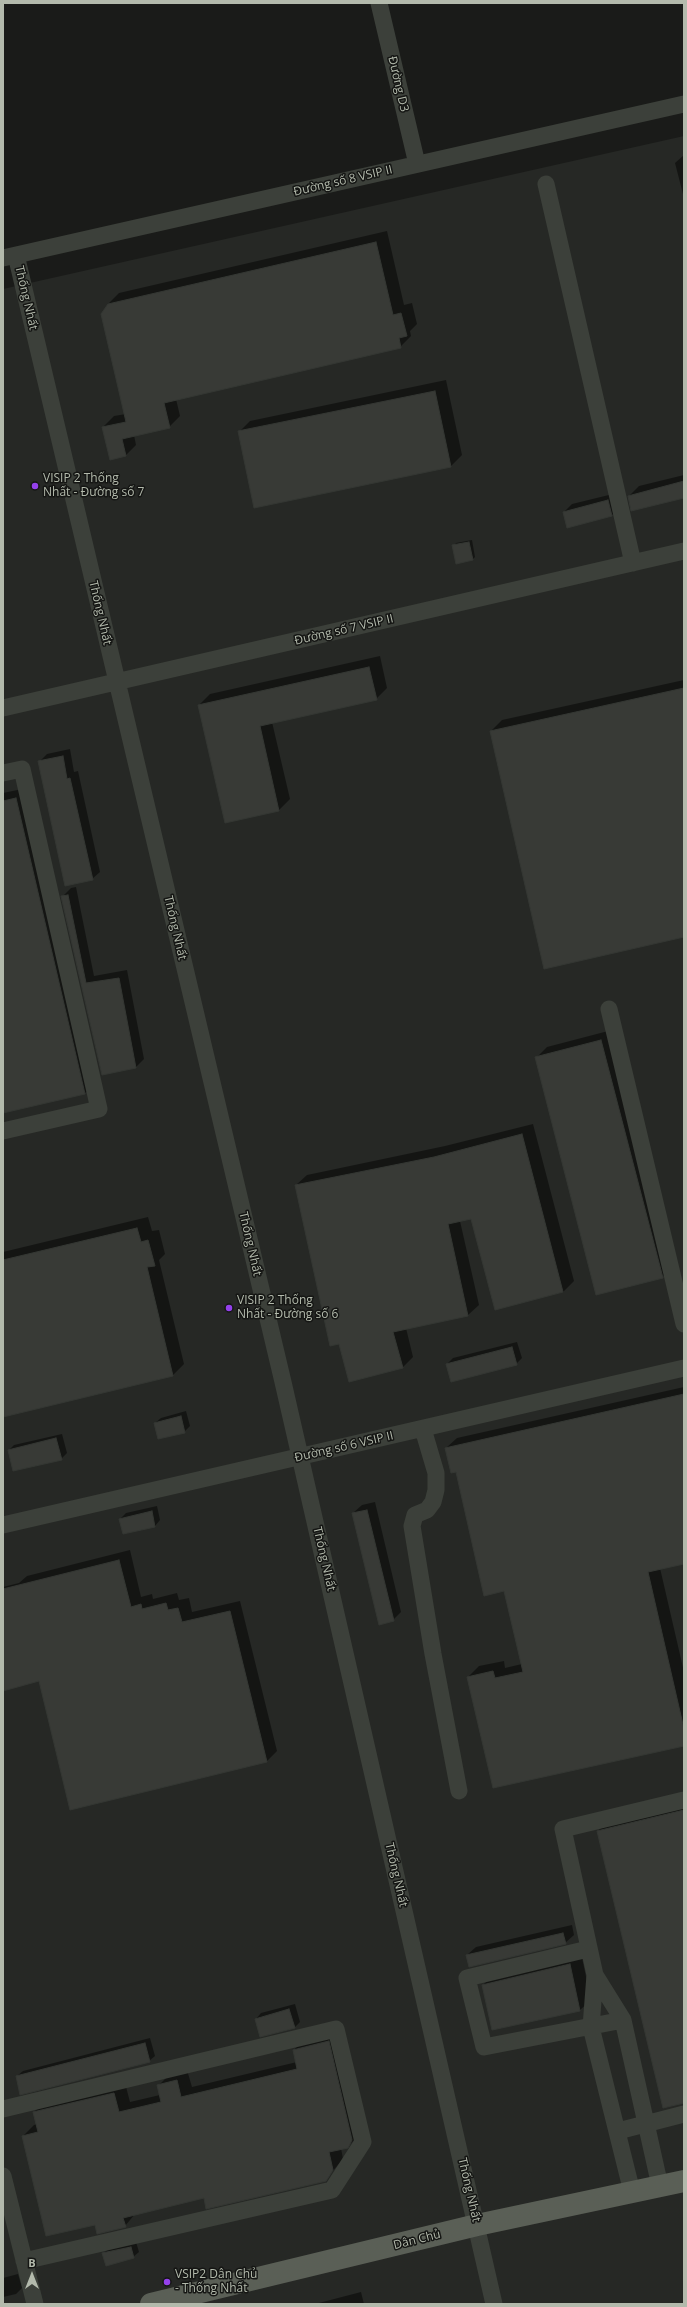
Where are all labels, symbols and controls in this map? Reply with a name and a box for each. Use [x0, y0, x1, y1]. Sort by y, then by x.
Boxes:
street label: Đường D3 [385, 55, 411, 113]
street label: Đường số 8 VSIP II [292, 163, 394, 199]
street label: Thống Nhất [12, 264, 40, 332]
place label: VISIP 2 Thống Nhất - Đường số 7 [43, 472, 144, 500]
marker: VISIP 2 Thống Nhất - Đường số 7 [30, 481, 40, 491]
street label: Thống Nhất [86, 579, 114, 647]
street label: Đường số 7 VSIP II [293, 612, 395, 648]
street label: Thống Nhất [161, 894, 189, 962]
street label: Thống Nhất [236, 1210, 264, 1278]
place label: VISIP 2 Thống Nhất - Đường số 6 [237, 1294, 338, 1322]
marker: VISIP 2 Thống Nhất - Đường số 6 [224, 1303, 234, 1313]
street label: Đường số 6 VSIP II [293, 1429, 395, 1465]
street label: Thống Nhất [310, 1525, 338, 1593]
street label: Thống Nhất [382, 1841, 410, 1909]
street label: Thống Nhất [455, 2156, 483, 2224]
street label: Dân Chủ [392, 2227, 442, 2253]
north arrow [12, 2255, 52, 2295]
text: B [28, 2255, 36, 2270]
place label: VSIP2 Dân Chủ - Thống Nhất [175, 2268, 257, 2296]
marker: VSIP2 Dân Chủ - Thống Nhất [162, 2277, 172, 2287]

